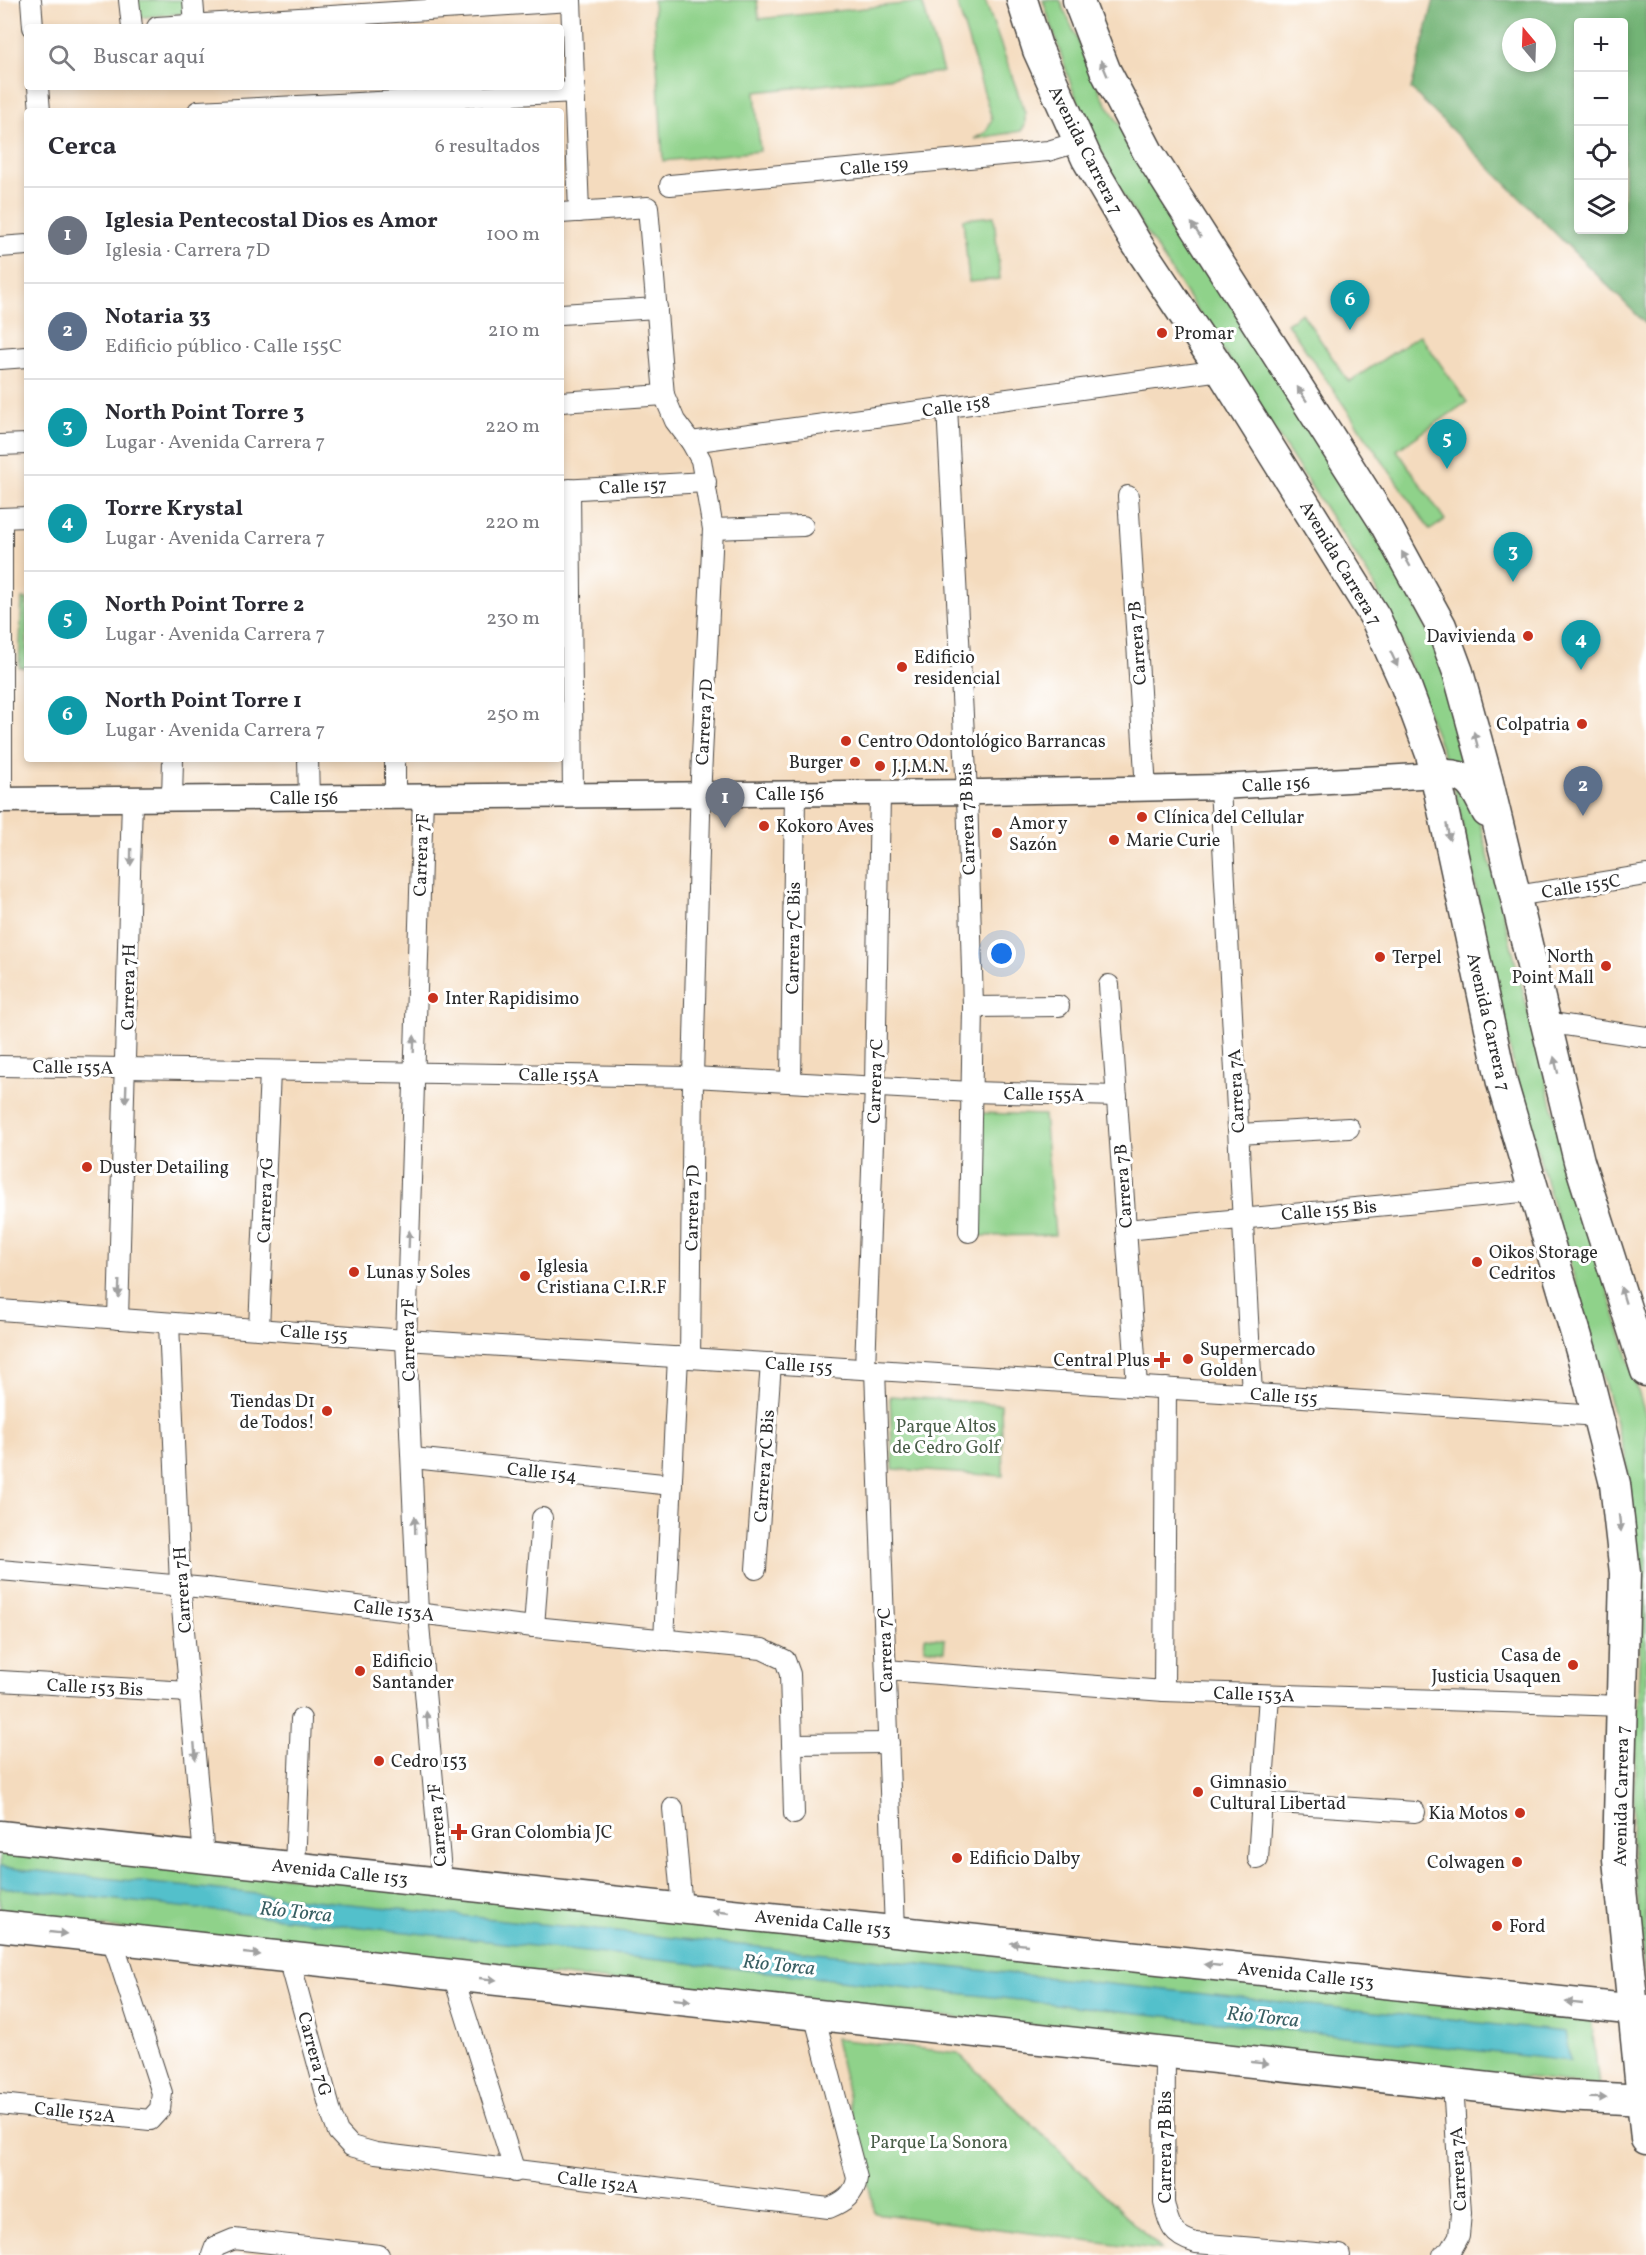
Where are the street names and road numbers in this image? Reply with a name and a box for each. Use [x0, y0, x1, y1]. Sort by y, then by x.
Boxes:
street label: Avenida Carrera 7 [1041, 82, 1128, 219]
street label: Calle 159 [839, 152, 909, 183]
street label: Calle 158 [921, 390, 992, 425]
street label: Calle 157 [598, 473, 668, 502]
street label: Avenida Carrera 7 [1293, 497, 1387, 631]
street label: Carrera 7B [1123, 600, 1154, 686]
street label: Carrera 7D [691, 678, 720, 766]
street label: Carrera 7B Bis [954, 762, 983, 876]
street label: Calle 156 [1241, 771, 1311, 800]
street label: Calle 156 [756, 783, 824, 808]
street label: Calle 156 [270, 787, 338, 812]
street label: Carrera 7F [409, 813, 436, 897]
street label: Calle 155C [1540, 869, 1623, 906]
street label: Carrera 7C Bis [781, 881, 808, 995]
street label: Carrera 7H [116, 943, 143, 1031]
street label: Avenida Carrera 7 [1459, 951, 1516, 1094]
street label: Carrera 7C [863, 1038, 890, 1124]
street label: Carrera 7A [1223, 1048, 1252, 1134]
street label: Calle 155A [32, 1055, 114, 1082]
street label: Calle 155A [518, 1063, 600, 1090]
street label: Calle 155A [1003, 1082, 1085, 1109]
street label: Carrera 7B [1109, 1143, 1140, 1229]
street label: Carrera 7G [253, 1156, 280, 1244]
street label: Carrera 7D [680, 1165, 707, 1251]
street label: Calle 155 Bis [1280, 1195, 1378, 1228]
street label: Carrera 7F [396, 1298, 423, 1382]
street label: Calle 155 [279, 1320, 349, 1349]
street label: Calle 155 [764, 1352, 834, 1381]
street label: Calle 155 [1249, 1383, 1319, 1412]
street label: Carrera 7C Bis [749, 1409, 782, 1523]
street label: Calle 154 [506, 1457, 578, 1490]
street label: Carrera 7H [168, 1546, 199, 1634]
street label: Calle 153A [352, 1594, 436, 1629]
street label: Carrera 7C [873, 1607, 900, 1693]
street label: Calle 153 Bis [46, 1673, 144, 1704]
street label: Calle 153A [1213, 1682, 1295, 1709]
street label: Avenida Carrera 7 [1609, 1725, 1636, 1867]
street label: Carrera 7F [422, 1782, 455, 1867]
street label: Avenida Calle 153 [270, 1854, 409, 1893]
street label: Avenida Calle 153 [753, 1905, 892, 1944]
street label: Avenida Calle 153 [1236, 1957, 1375, 1996]
street label: Carrera 7G [290, 2009, 337, 2099]
street label: Carrera 7B Bis [1154, 2091, 1179, 2203]
street label: Calle 152A [33, 2097, 117, 2130]
street label: Carrera 7A [1445, 2126, 1474, 2212]
street label: Calle 152A [556, 2166, 640, 2201]

